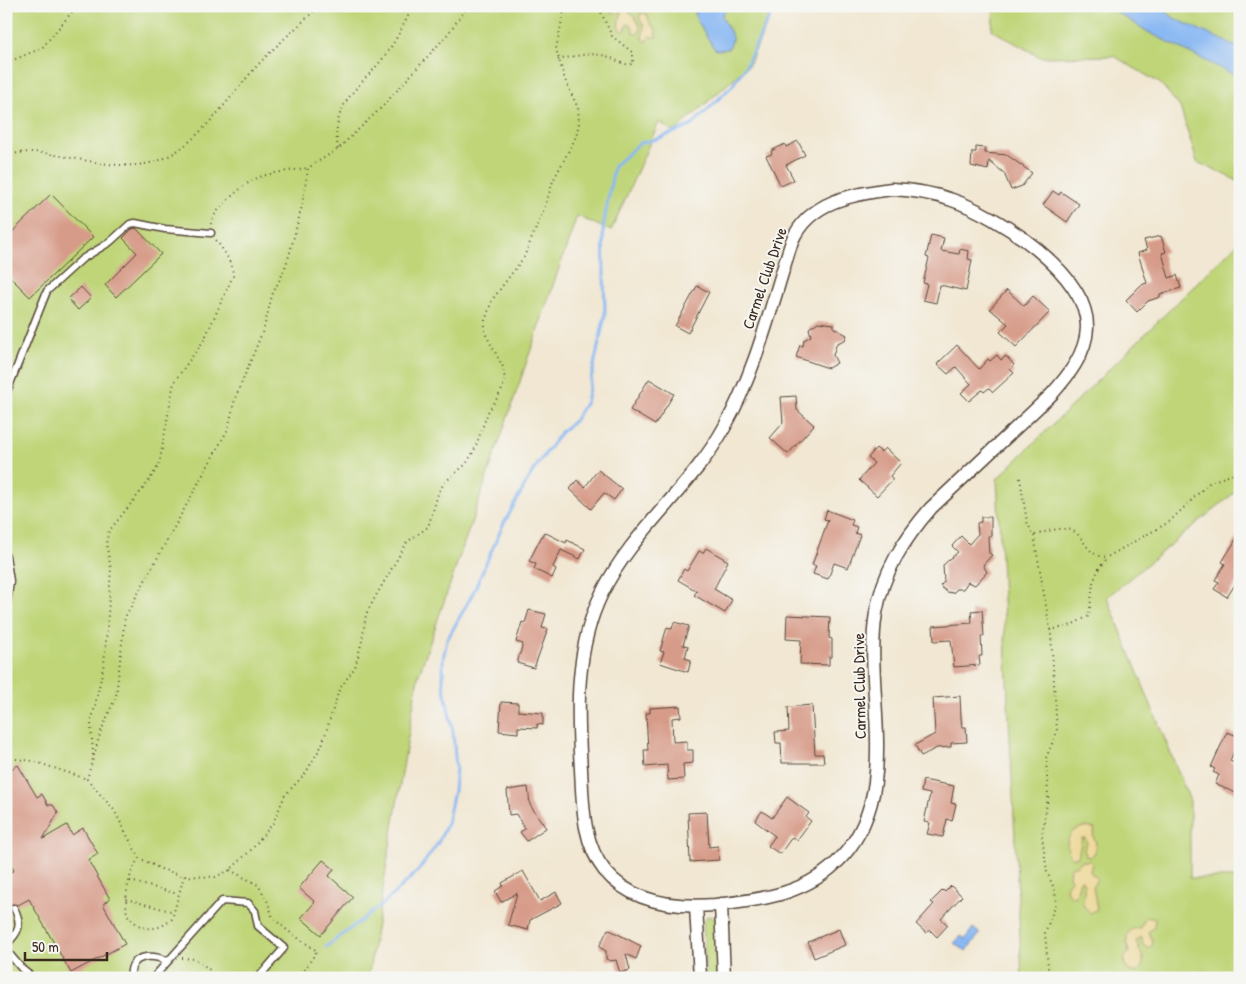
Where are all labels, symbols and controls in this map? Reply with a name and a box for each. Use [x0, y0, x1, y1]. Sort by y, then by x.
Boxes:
street label: Carmel Club Drive [736, 224, 792, 332]
street label: Carmel Club Drive [847, 632, 871, 739]
scale bar [25, 929, 108, 961]
text: 50 m [32, 936, 59, 957]

